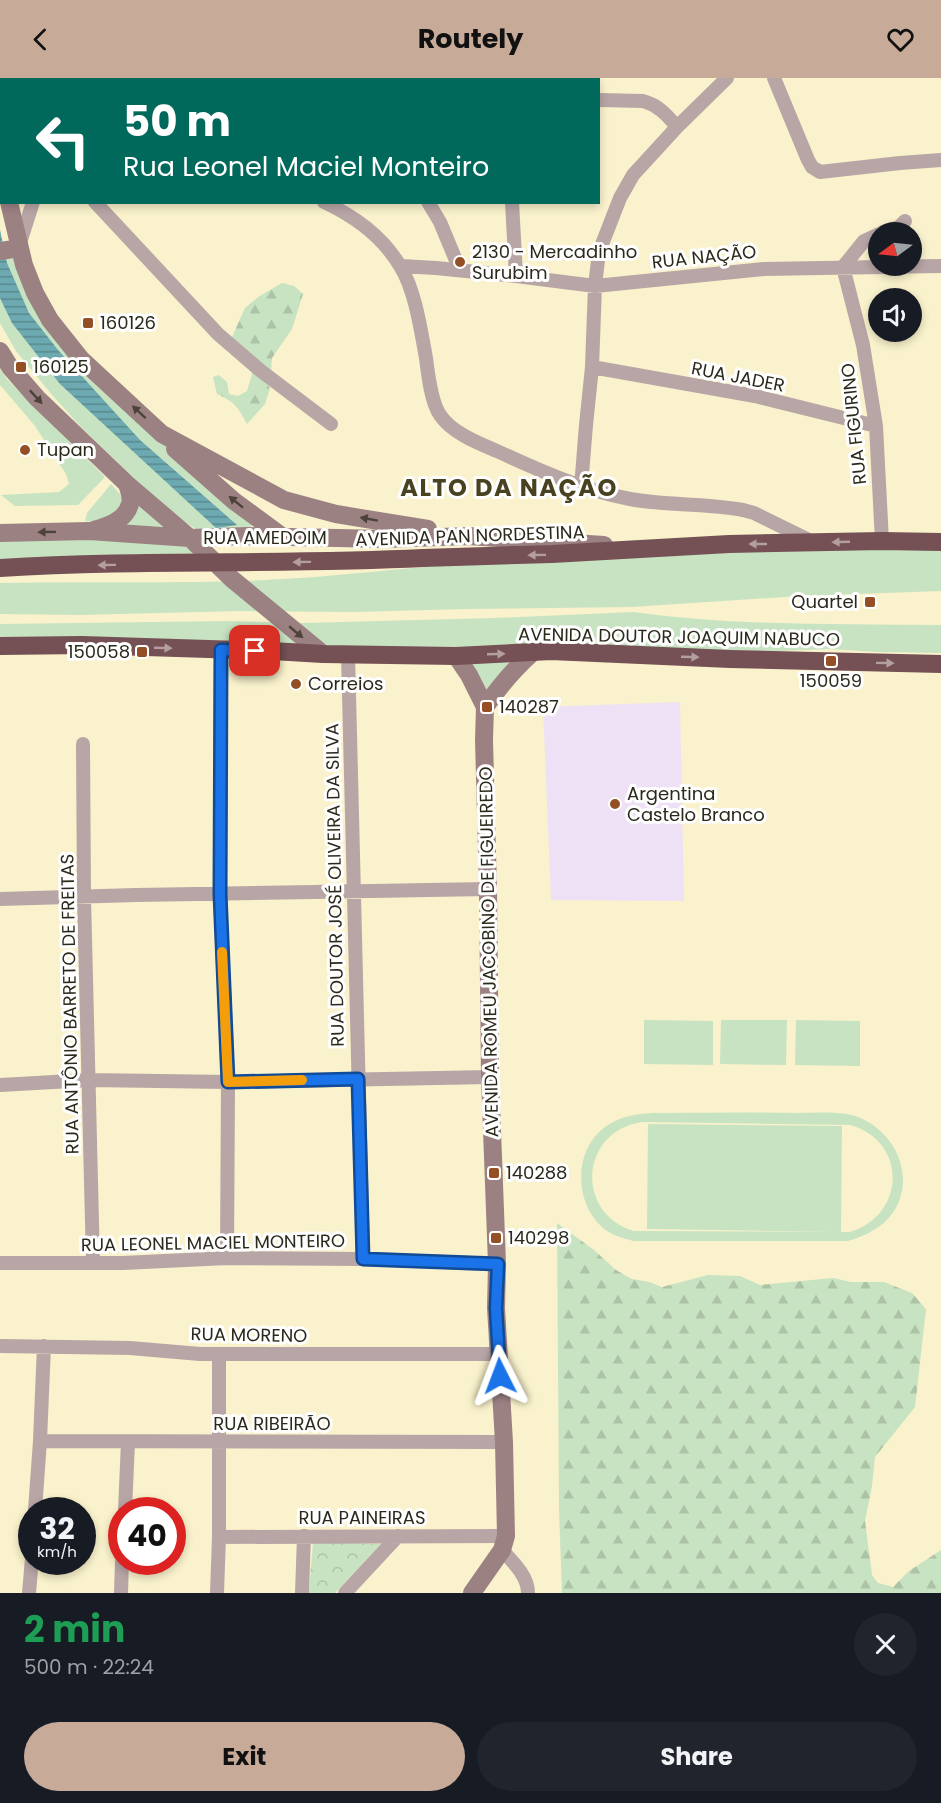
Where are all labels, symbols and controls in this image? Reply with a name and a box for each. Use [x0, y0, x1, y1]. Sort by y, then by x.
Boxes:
text: Routely [418, 20, 523, 57]
icon: back [24, 23, 57, 56]
icon: heart [884, 23, 917, 56]
text: 50 m [123, 92, 231, 151]
icon: left [24, 102, 102, 180]
text: Rua Leonel Maciel Monteiro [123, 148, 489, 185]
north arrow [868, 222, 922, 276]
map controls [868, 222, 922, 342]
place label: 2130 - Mercadinho Surubim [472, 239, 637, 285]
street label: RUA NAÇÃO [650, 239, 757, 274]
marker: 2130 - Mercadinho Surubim [453, 255, 467, 269]
button: sound [868, 288, 922, 342]
place label: 160126 [100, 310, 156, 335]
marker: 160126 [81, 316, 95, 330]
place label: 160125 [33, 354, 89, 379]
street label: RUA JADER [689, 355, 787, 398]
marker: 160125 [14, 360, 28, 374]
street label: RUA FIGURINO [835, 362, 872, 486]
one-way arrow [29, 389, 43, 404]
one-way arrow [131, 405, 146, 419]
place label: Tupan [37, 437, 94, 462]
marker: Tupan [18, 443, 32, 457]
district label: ALTO DA NAÇÃO [400, 471, 618, 504]
one-way arrow [229, 496, 244, 509]
one-way arrow [359, 514, 378, 523]
street label: AVENIDA PAN NORDESTINA [355, 519, 585, 552]
street label: RUA AMEDOIM [203, 525, 327, 550]
one-way arrow [38, 527, 57, 537]
one-way arrow [831, 538, 850, 547]
one-way arrow [748, 539, 767, 549]
one-way arrow [527, 550, 546, 559]
one-way arrow [292, 557, 311, 567]
one-way arrow [97, 560, 116, 569]
place label: Quartel [791, 589, 858, 614]
marker: Quartel [863, 595, 877, 609]
street label: AVENIDA DOUTOR JOAQUIM NABUCO [518, 621, 840, 652]
pin [229, 625, 280, 676]
one-way arrow [289, 626, 304, 638]
icon: arrive [238, 634, 271, 667]
place label: 150058 [68, 639, 130, 664]
one-way arrow [154, 644, 173, 653]
marker: 150058 [135, 645, 149, 659]
one-way arrow [486, 650, 505, 659]
one-way arrow [681, 652, 700, 662]
marker: 150059 [824, 654, 838, 668]
one-way arrow [876, 658, 895, 667]
place label: 150059 [800, 668, 862, 693]
place label: Correios [308, 671, 383, 696]
marker: Correios [289, 677, 303, 691]
place label: 140287 [499, 694, 559, 719]
marker: 140287 [480, 700, 494, 714]
street label: RUA DOUTOR JOSÉ OLIVEIRA DA SILVA [319, 723, 350, 1047]
street label: AVENIDA ROMEU JACOBINO DE FIGUEIREDO [473, 766, 504, 1138]
place label: Argentina Castelo Branco [627, 781, 765, 827]
marker: Argentina Castelo Branco [608, 797, 622, 811]
street label: RUA ANTÔNIO BARRETO DE FREITAS [54, 854, 85, 1155]
place label: 140288 [506, 1160, 567, 1185]
marker: 140288 [487, 1166, 501, 1180]
place label: 140298 [508, 1225, 569, 1250]
street label: RUA LEONEL MACIEL MONTEIRO [81, 1228, 345, 1257]
marker: 140298 [489, 1231, 503, 1245]
street label: RUA MORENO [190, 1321, 308, 1348]
position arrow [468, 1344, 532, 1408]
street label: RUA RIBEIRÃO [213, 1411, 331, 1436]
speed limit sign: 40 [108, 1497, 186, 1575]
street label: RUA PAINEIRAS [299, 1505, 425, 1530]
text: 32 [39, 1507, 75, 1550]
text: km/h [37, 1541, 77, 1562]
text: 2 min [24, 1604, 125, 1655]
button: close [854, 1613, 917, 1676]
text: 500 m · 22:24 [24, 1653, 154, 1681]
button: Exit [24, 1722, 465, 1791]
button: Share [477, 1722, 917, 1791]

